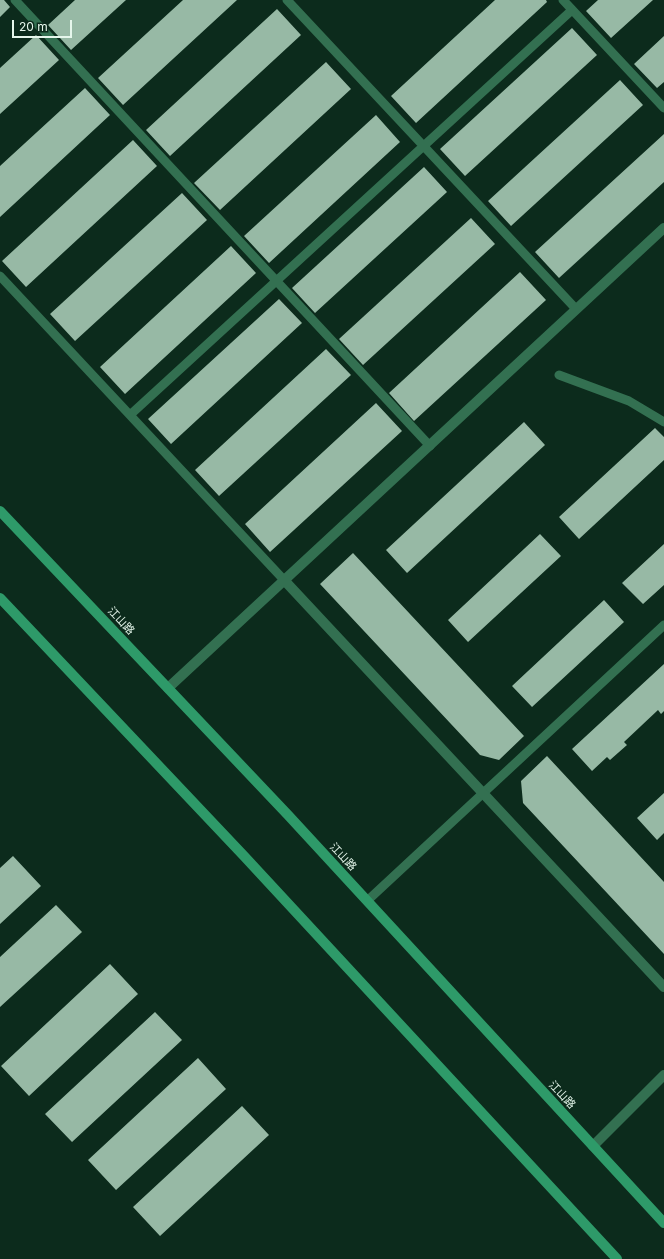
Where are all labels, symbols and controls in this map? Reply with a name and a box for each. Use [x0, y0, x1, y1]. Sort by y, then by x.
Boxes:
scale bar [14, 12, 74, 38]
text: 20 m [19, 19, 48, 34]
street label: 江山路 [105, 604, 137, 638]
street label: 江山路 [327, 840, 359, 874]
street label: 江山路 [546, 1078, 578, 1112]

